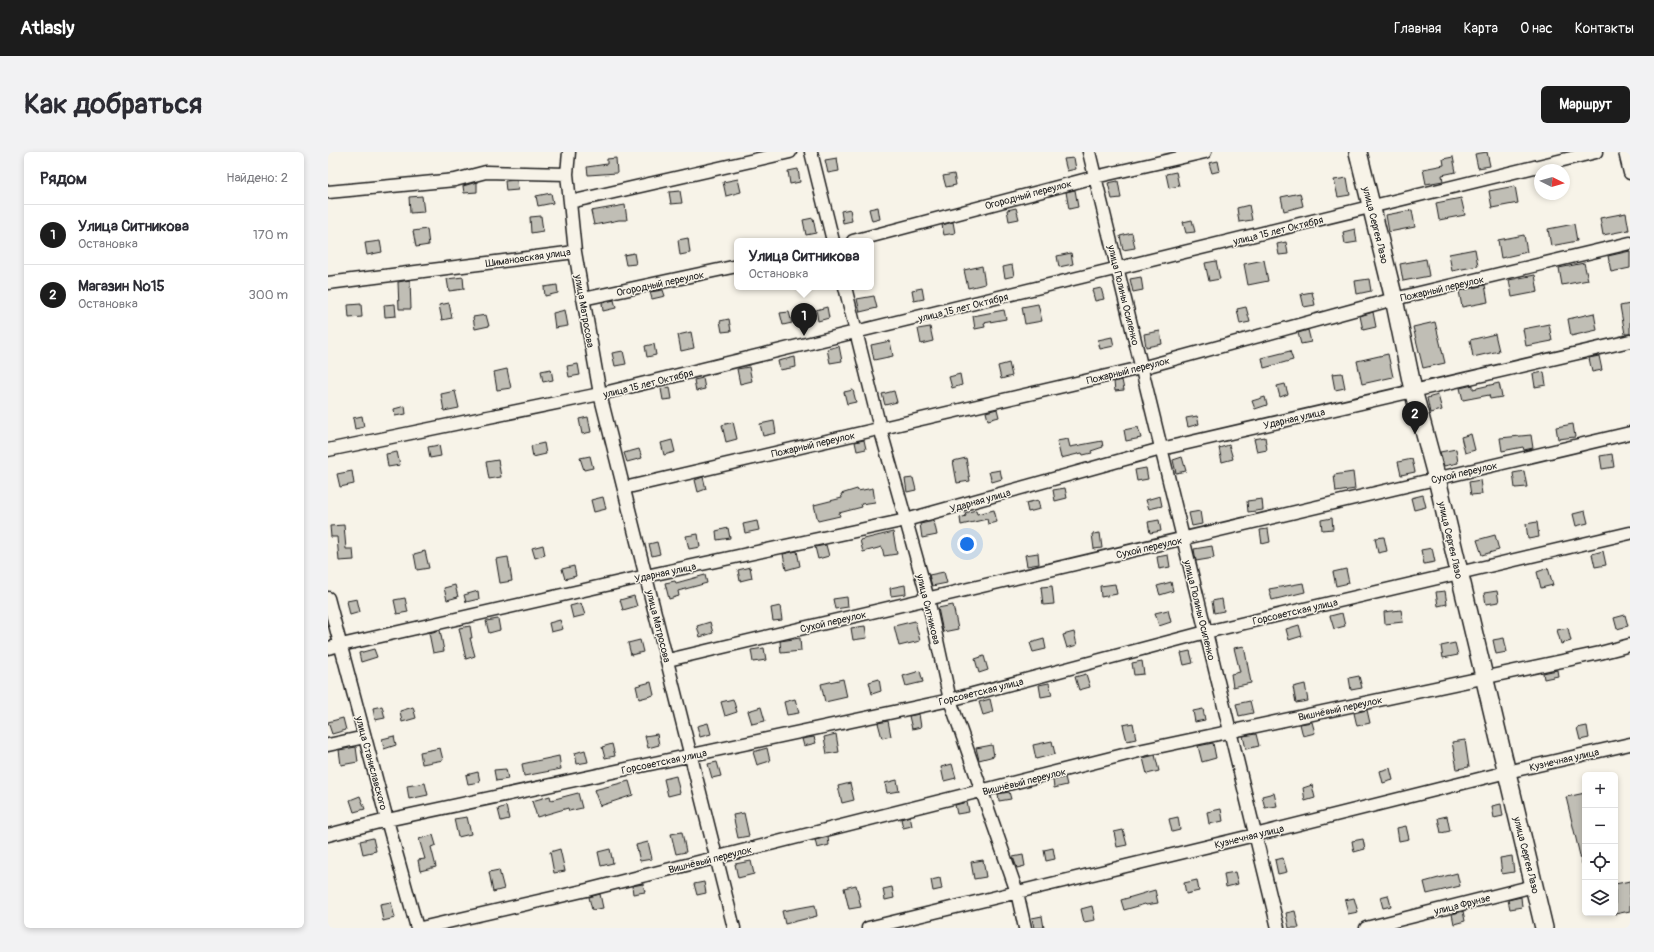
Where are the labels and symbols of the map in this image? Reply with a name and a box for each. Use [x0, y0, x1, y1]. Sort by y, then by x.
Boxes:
north arrow [1534, 164, 1570, 200]
street label: Огородный переулок [984, 178, 1073, 212]
street label: улица Сергея Лазо [1359, 185, 1391, 266]
street label: улица 15 лет Октября [1231, 214, 1325, 248]
street label: улица Полины Осипенко [1104, 243, 1141, 347]
street label: Шимановская улица [485, 246, 572, 270]
street label: Огородный переулок [615, 269, 705, 299]
street label: улица Матросова [572, 273, 596, 349]
street label: Пожарный переулок [1399, 274, 1485, 304]
street label: улица 15 лет Октября [916, 291, 1010, 325]
pin: 1 [791, 303, 817, 336]
street label: Пожарный переулок [1085, 355, 1171, 387]
street label: улица 15 лет Октября [601, 367, 695, 401]
pin: 2 [1402, 401, 1428, 434]
street label: Ударная улица [1262, 406, 1327, 432]
street label: Пожарный переулок [770, 430, 856, 460]
street label: Сухой переулок [1430, 460, 1498, 486]
street label: Ударная улица [948, 486, 1012, 515]
street label: улица Сергея Лазо [1435, 499, 1465, 581]
your location [957, 534, 977, 554]
street label: Сухой переулок [1115, 535, 1183, 561]
street label: улица Полины Осипенко [1180, 558, 1217, 662]
street label: Ударная улица [633, 561, 698, 585]
street label: улица Ситникова [913, 572, 943, 646]
street label: улица Матросова [643, 588, 673, 664]
street label: Горсоветская улица [1252, 596, 1339, 628]
street label: Сухой переулок [799, 609, 867, 635]
street label: Горсоветская улица [938, 676, 1025, 708]
street label: Вишнёвый переулок [1297, 694, 1383, 724]
street label: улица Станиславского [352, 714, 389, 812]
street label: Кузнечная улица [1528, 746, 1601, 774]
street label: Горсоветская улица [620, 747, 708, 777]
street label: Вишнёвый переулок [981, 766, 1067, 798]
street label: улица Сергея Лазо [1510, 815, 1542, 896]
street label: Кузнечная улица [1213, 822, 1286, 851]
street label: Вишнёвый переулок [667, 844, 753, 876]
street label: улица Фрунзе [1432, 892, 1492, 918]

